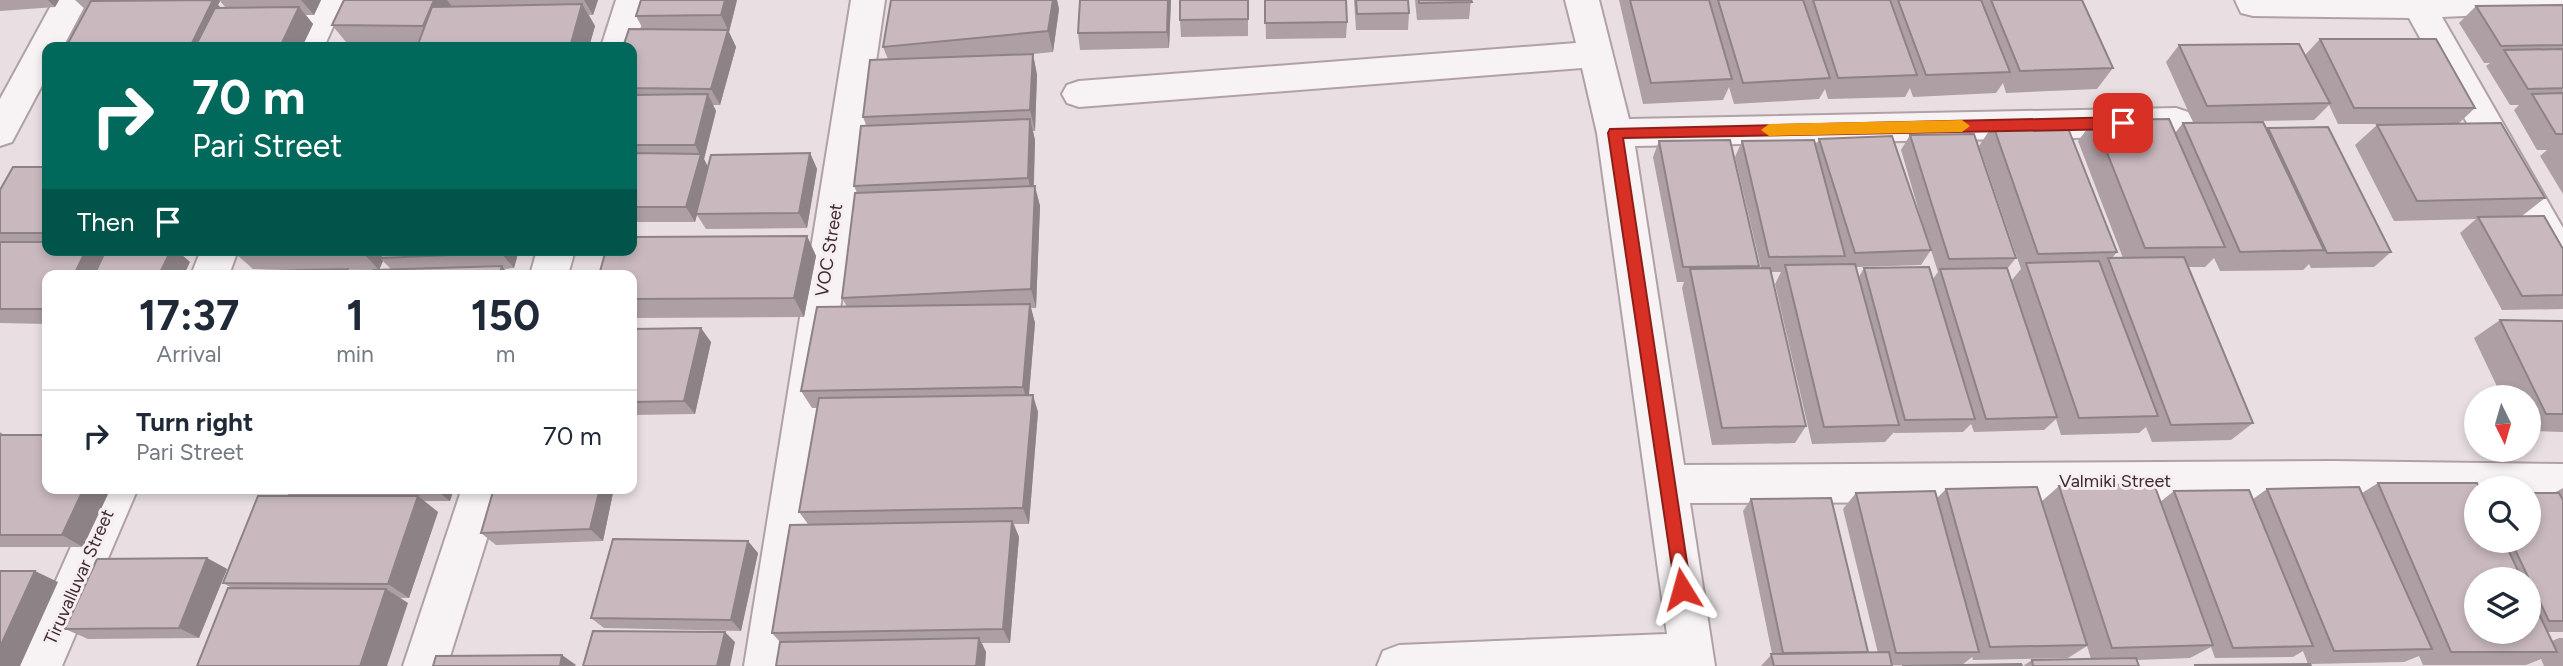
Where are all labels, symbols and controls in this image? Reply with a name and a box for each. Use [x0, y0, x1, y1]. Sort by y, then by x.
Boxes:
text: 70 m [192, 67, 305, 126]
icon: right [77, 70, 168, 161]
pin [2093, 93, 2153, 153]
icon: arrive [2104, 104, 2142, 142]
text: Pari Street [192, 127, 342, 165]
street label: VOC Street [811, 202, 847, 298]
icon: arrive [149, 203, 187, 241]
text: Then [77, 206, 135, 238]
text: 17:37 [139, 290, 239, 341]
text: 1 [346, 290, 364, 341]
text: 150 [471, 290, 540, 341]
text: Arrival [157, 340, 222, 368]
text: min [336, 340, 374, 368]
text: m [496, 340, 515, 368]
north arrow [2464, 385, 2541, 462]
map controls [2464, 385, 2541, 644]
text: Turn right [136, 406, 253, 438]
icon: right [77, 417, 115, 455]
text: 70 m [543, 420, 602, 452]
text: Pari Street [136, 438, 244, 466]
street label: Valmiki Street [2059, 470, 2171, 492]
button: search [2464, 476, 2541, 553]
street label: Tiruvalluvar Street [39, 506, 119, 648]
position arrow [1645, 552, 1719, 626]
button: layers [2464, 567, 2541, 644]

